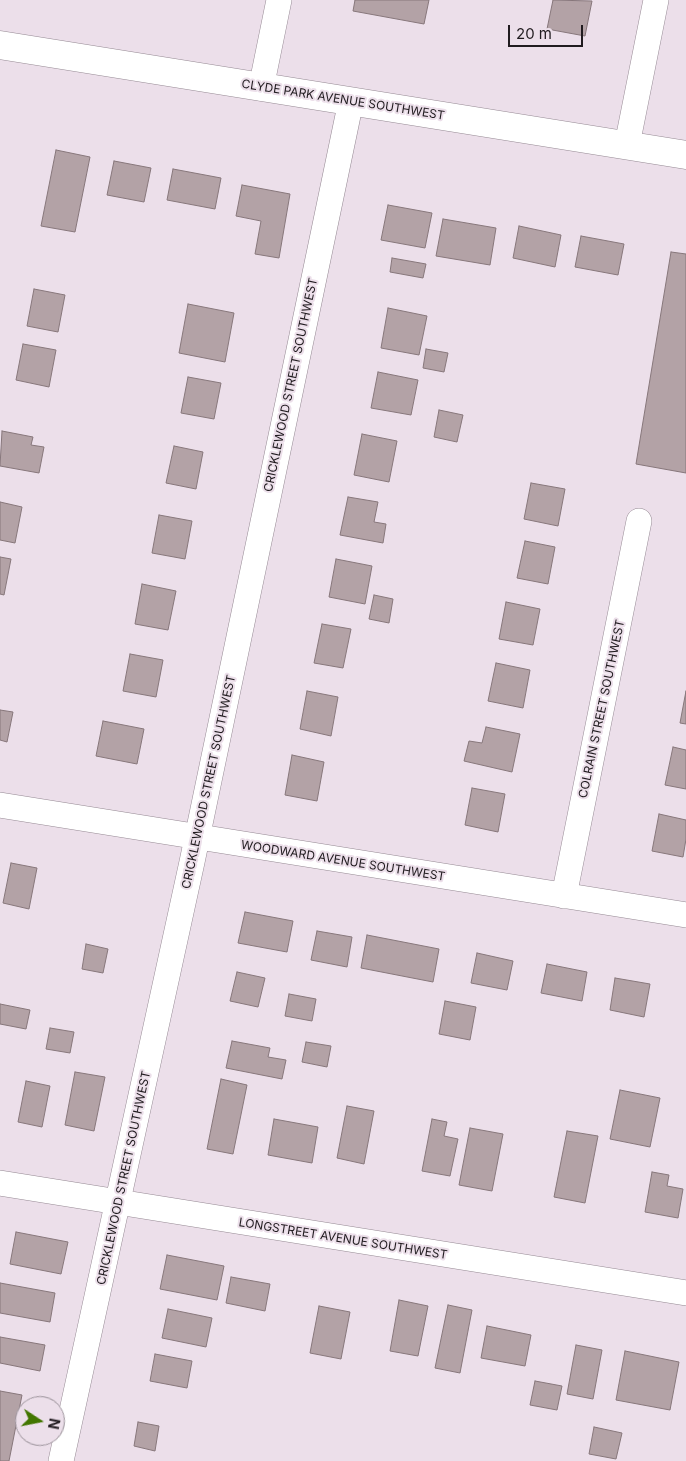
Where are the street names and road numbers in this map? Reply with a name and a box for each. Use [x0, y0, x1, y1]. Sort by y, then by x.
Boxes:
street label: CLYDE PARK AVENUE SOUTHWEST [241, 77, 445, 123]
street label: CRICKLEWOOD STREET SOUTHWEST [261, 277, 321, 493]
street label: COLRAIN STREET SOUTHWEST [576, 618, 628, 800]
street label: CRICKLEWOOD STREET SOUTHWEST [179, 674, 239, 890]
street label: WOODWARD AVENUE SOUTHWEST [240, 838, 446, 884]
street label: CRICKLEWOOD STREET SOUTHWEST [94, 1070, 154, 1286]
street label: LONGSTREET AVENUE SOUTHWEST [238, 1215, 448, 1263]

